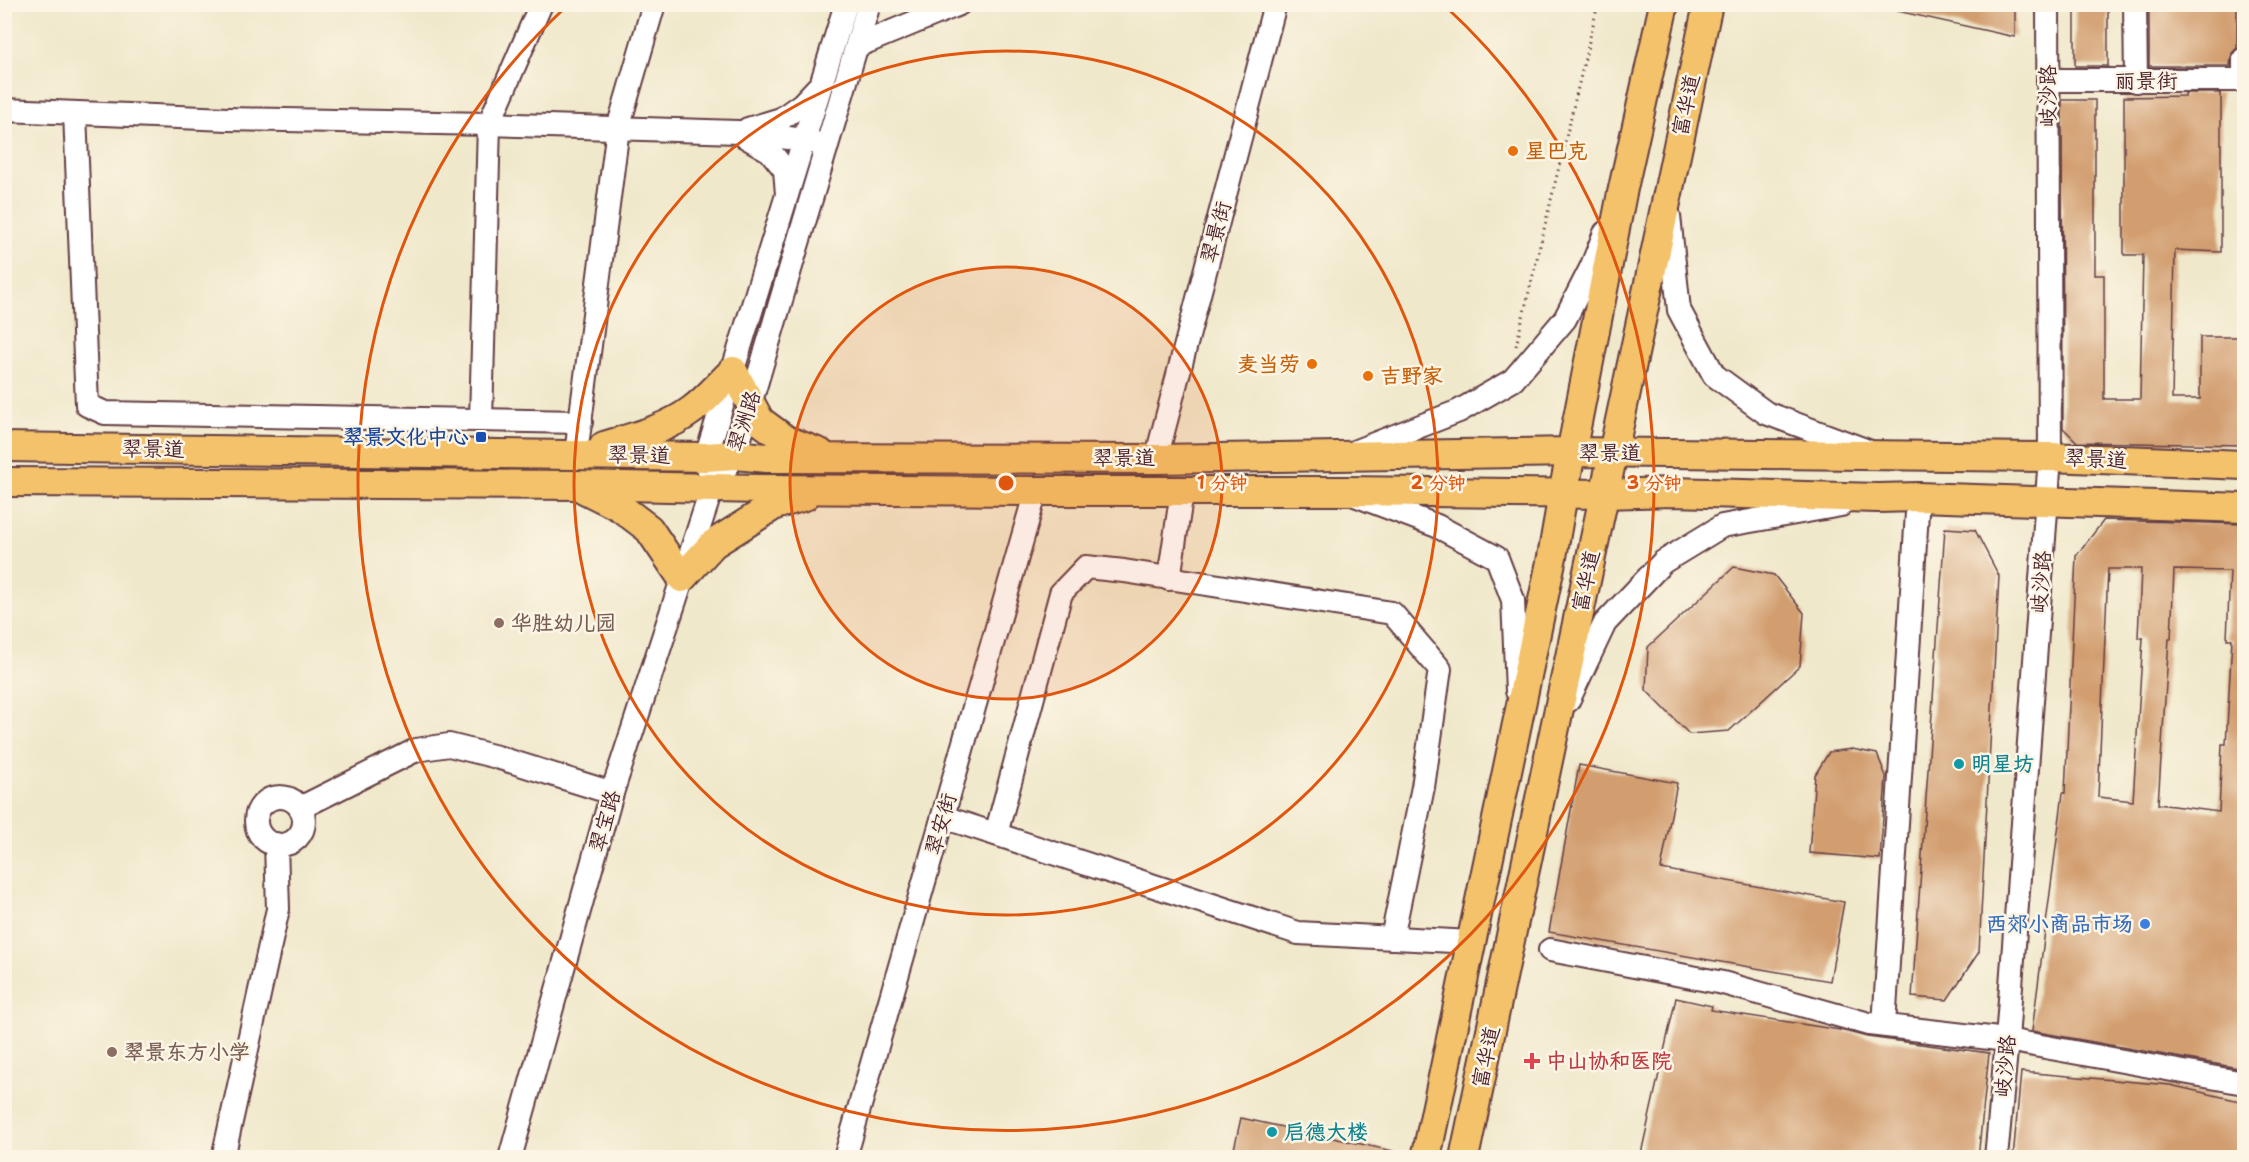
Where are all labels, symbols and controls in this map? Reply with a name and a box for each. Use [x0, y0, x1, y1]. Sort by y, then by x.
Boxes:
street label: 岐沙路 [2034, 65, 2062, 128]
street label: 丽景街 [2115, 67, 2178, 95]
street label: 富华道 [1666, 71, 1706, 139]
place label: 星巴克 [1525, 137, 1588, 165]
marker: 星巴克 [1506, 144, 1520, 158]
street label: 翠景街 [1194, 198, 1238, 266]
place label: 麦当劳 [1237, 350, 1300, 378]
marker: 麦当劳 [1305, 357, 1319, 371]
place label: 吉野家 [1380, 362, 1443, 390]
marker: 吉野家 [1361, 369, 1375, 383]
street label: 翠洲路 [721, 387, 767, 455]
place label: 翠景文化中心 [343, 423, 469, 451]
marker: 翠景文化中心 [474, 430, 488, 444]
street label: 翠景道 [121, 434, 185, 464]
street label: 翠景道 [1579, 439, 1642, 467]
street label: 翠景道 [607, 440, 671, 470]
street label: 翠景道 [2064, 443, 2128, 475]
street label: 翠景道 [1093, 444, 1156, 472]
text: 1 分钟 [1197, 471, 1247, 495]
text: 2 分钟 [1411, 471, 1465, 495]
text: 3 分钟 [1627, 471, 1681, 495]
centre of rings [996, 473, 1016, 493]
street label: 富华道 [1566, 547, 1606, 615]
street label: 岐沙路 [2025, 550, 2057, 614]
place label: 华胜幼儿园 [511, 609, 616, 637]
marker: 华胜幼儿园 [492, 616, 506, 630]
place label: 明星坊 [1971, 750, 2034, 778]
marker: 明星坊 [1952, 757, 1966, 771]
street label: 翠宝路 [583, 787, 627, 855]
street label: 翠安街 [919, 790, 963, 858]
place label: 西郊小商品市场 [1986, 910, 2133, 938]
marker: 西郊小商品市场 [2138, 917, 2152, 931]
street label: 富华道 [1466, 1023, 1506, 1091]
street label: 岐沙路 [1988, 1033, 2022, 1099]
place label: 翠景东方小学 [124, 1038, 250, 1066]
marker: 翠景东方小学 [105, 1045, 119, 1059]
place label: 中山协和医院 [1546, 1047, 1672, 1075]
marker: 中山协和医院 [1523, 1052, 1541, 1070]
place label: 启德大楼 [1284, 1118, 1368, 1146]
marker: 启德大楼 [1265, 1125, 1279, 1139]

